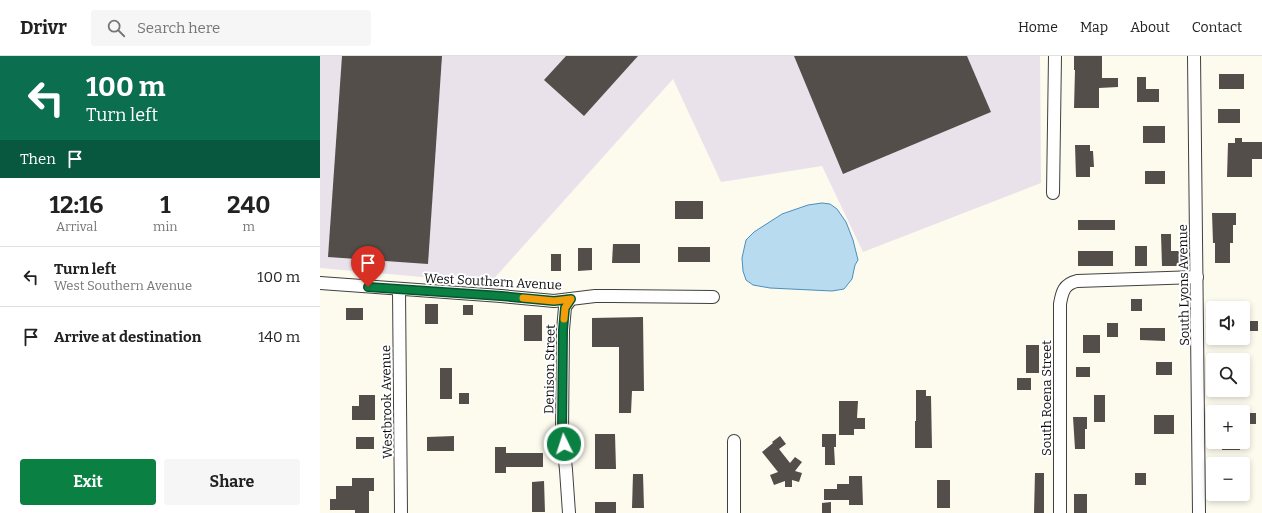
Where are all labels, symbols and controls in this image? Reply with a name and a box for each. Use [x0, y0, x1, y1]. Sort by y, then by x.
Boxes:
search box [91, 10, 371, 46]
text: Drivr [20, 16, 67, 39]
icon: search [105, 17, 127, 39]
text: Search here [137, 19, 220, 37]
text: Home [1018, 19, 1058, 36]
text: Map [1080, 19, 1108, 36]
text: About [1130, 19, 1170, 36]
text: Contact [1192, 19, 1242, 36]
text: 100 m [86, 70, 165, 103]
icon: left [20, 72, 72, 124]
text: Turn left [86, 104, 158, 126]
icon: arrive [64, 148, 86, 170]
text: Then [20, 150, 56, 168]
text: 12:16 [50, 191, 104, 219]
text: 1 [160, 191, 171, 219]
text: 240 [227, 191, 270, 219]
text: Arrival [56, 219, 97, 234]
text: min [153, 219, 178, 234]
text: m [243, 219, 255, 234]
street label: South Lyons Avenue [1175, 224, 1192, 346]
pin [351, 246, 385, 287]
icon: arrive [357, 252, 379, 274]
text: Turn left [54, 260, 116, 278]
icon: left [20, 266, 42, 288]
text: 100 m [257, 268, 300, 286]
street label: West Southern Avenue [424, 270, 562, 293]
text: West Southern Avenue [54, 278, 192, 293]
map controls [1206, 301, 1250, 501]
button: sound [1206, 301, 1250, 345]
street label: Denison Street [541, 324, 558, 414]
icon: arrive [20, 326, 42, 348]
text: Arrive at destination [54, 328, 201, 346]
text: 140 m [258, 328, 300, 346]
street label: South Roena Street [1039, 340, 1054, 456]
street label: Westbrook Avenue [378, 345, 395, 459]
button: search [1206, 353, 1250, 397]
button: + [1206, 405, 1250, 449]
position arrow [543, 423, 585, 465]
button: − [1206, 457, 1250, 501]
button: Exit [20, 459, 156, 505]
button: Share [164, 459, 300, 505]

